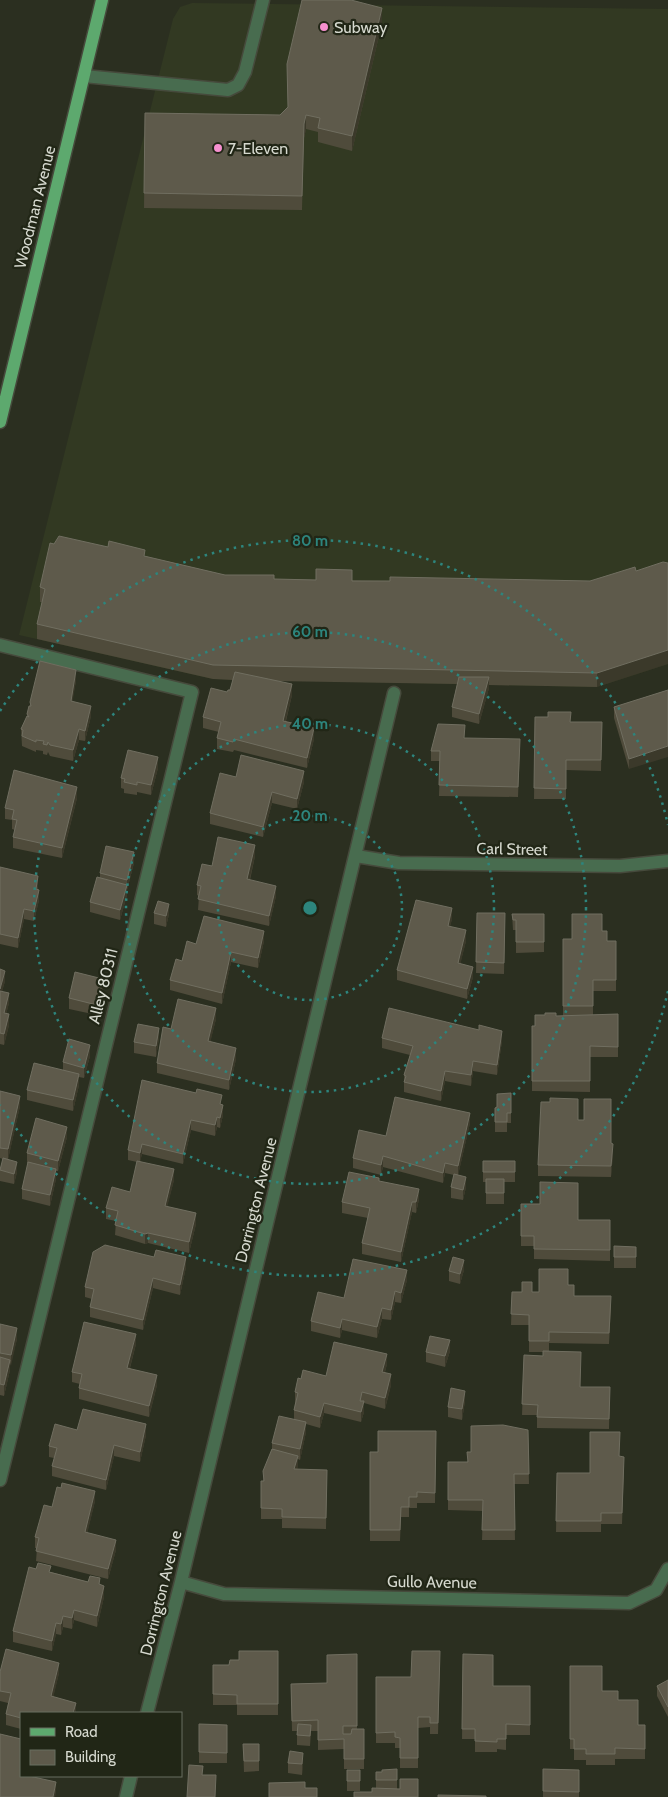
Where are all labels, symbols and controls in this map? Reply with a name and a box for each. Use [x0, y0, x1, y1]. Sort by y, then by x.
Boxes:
place label: Subway [334, 18, 387, 37]
marker: Subway [318, 21, 330, 33]
place label: 7-Eleven [228, 139, 288, 158]
marker: 7-Eleven [212, 142, 224, 154]
street label: Woodman Avenue [11, 144, 59, 270]
text: 80 m [292, 532, 328, 550]
text: 60 m [292, 623, 328, 641]
text: 40 m [292, 715, 328, 733]
text: 20 m [293, 807, 327, 825]
street label: Carl Street [476, 839, 548, 859]
centre of rings [301, 899, 319, 917]
street label: Alley 80311 [84, 946, 122, 1026]
street label: Dorrington Avenue [231, 1136, 281, 1264]
street label: Dorrington Avenue [136, 1529, 186, 1657]
street label: Gullo Avenue [387, 1572, 477, 1592]
legend [20, 1712, 182, 1777]
text: Road [65, 1723, 98, 1741]
text: Building [65, 1748, 116, 1766]

